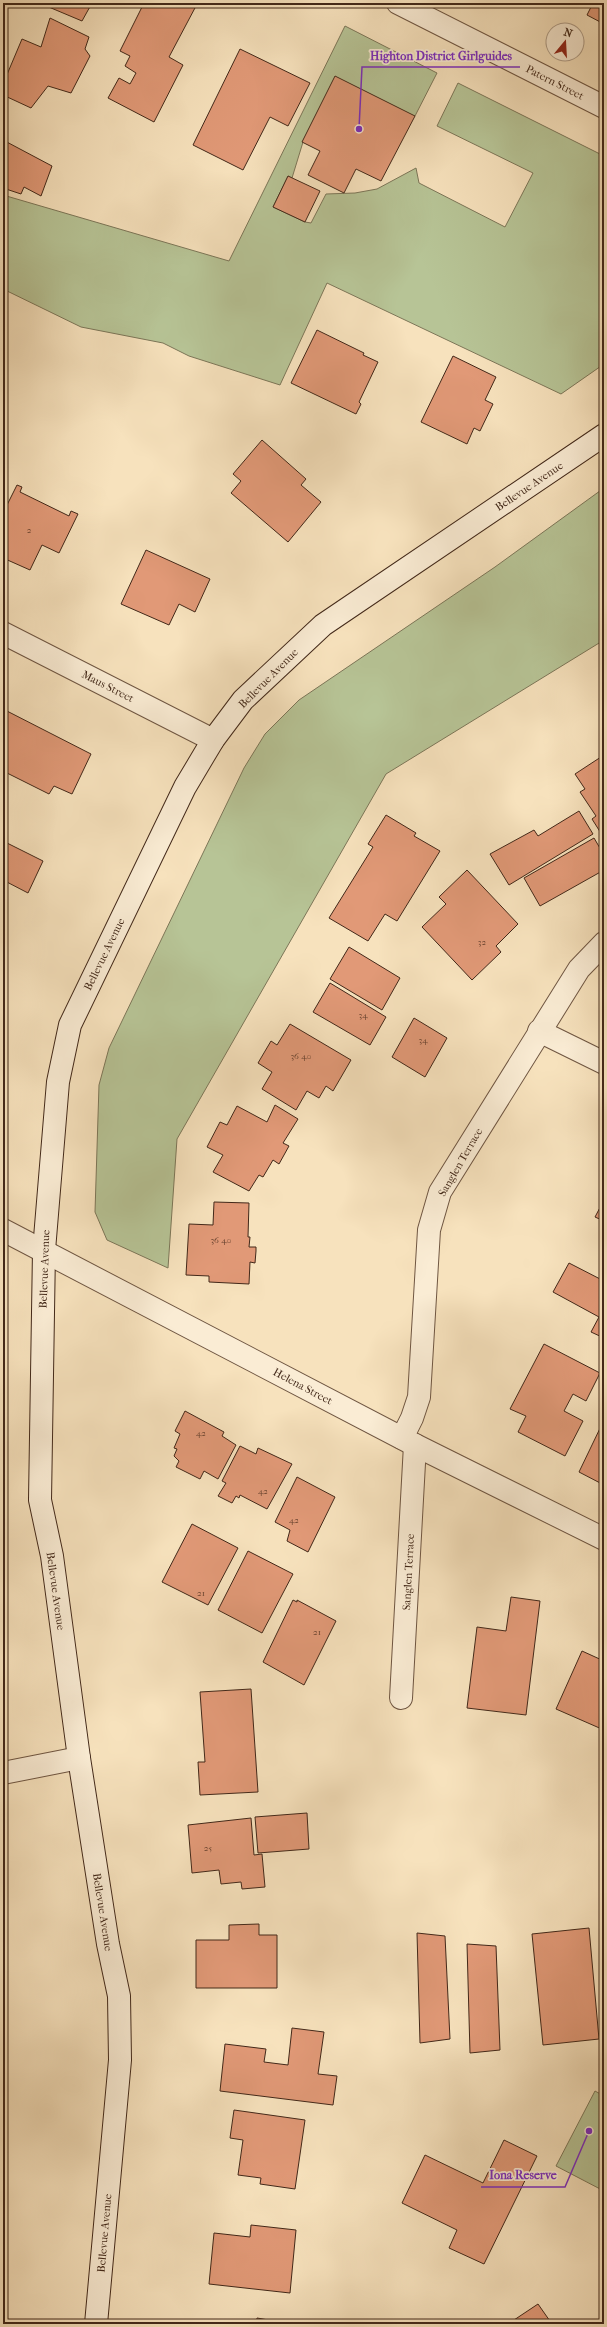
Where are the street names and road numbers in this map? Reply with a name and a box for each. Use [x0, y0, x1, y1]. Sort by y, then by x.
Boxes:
street label: Patern Street [524, 62, 586, 103]
street label: Bellevue Avenue [493, 459, 566, 514]
street label: Bellevue Avenue [236, 645, 301, 711]
street label: Maus Street [80, 668, 136, 705]
street label: Bellevue Avenue [81, 915, 128, 993]
street label: Sanglen Terrace [436, 1125, 486, 1199]
street label: Bellevue Avenue [37, 1229, 52, 1309]
street label: Helena Street [271, 1365, 335, 1408]
street label: Sanglen Terrace [400, 1533, 417, 1611]
street label: Bellevue Avenue [44, 1551, 68, 1632]
street label: Bellevue Avenue [90, 1872, 115, 1953]
street label: Bellevue Avenue [95, 2193, 114, 2273]

